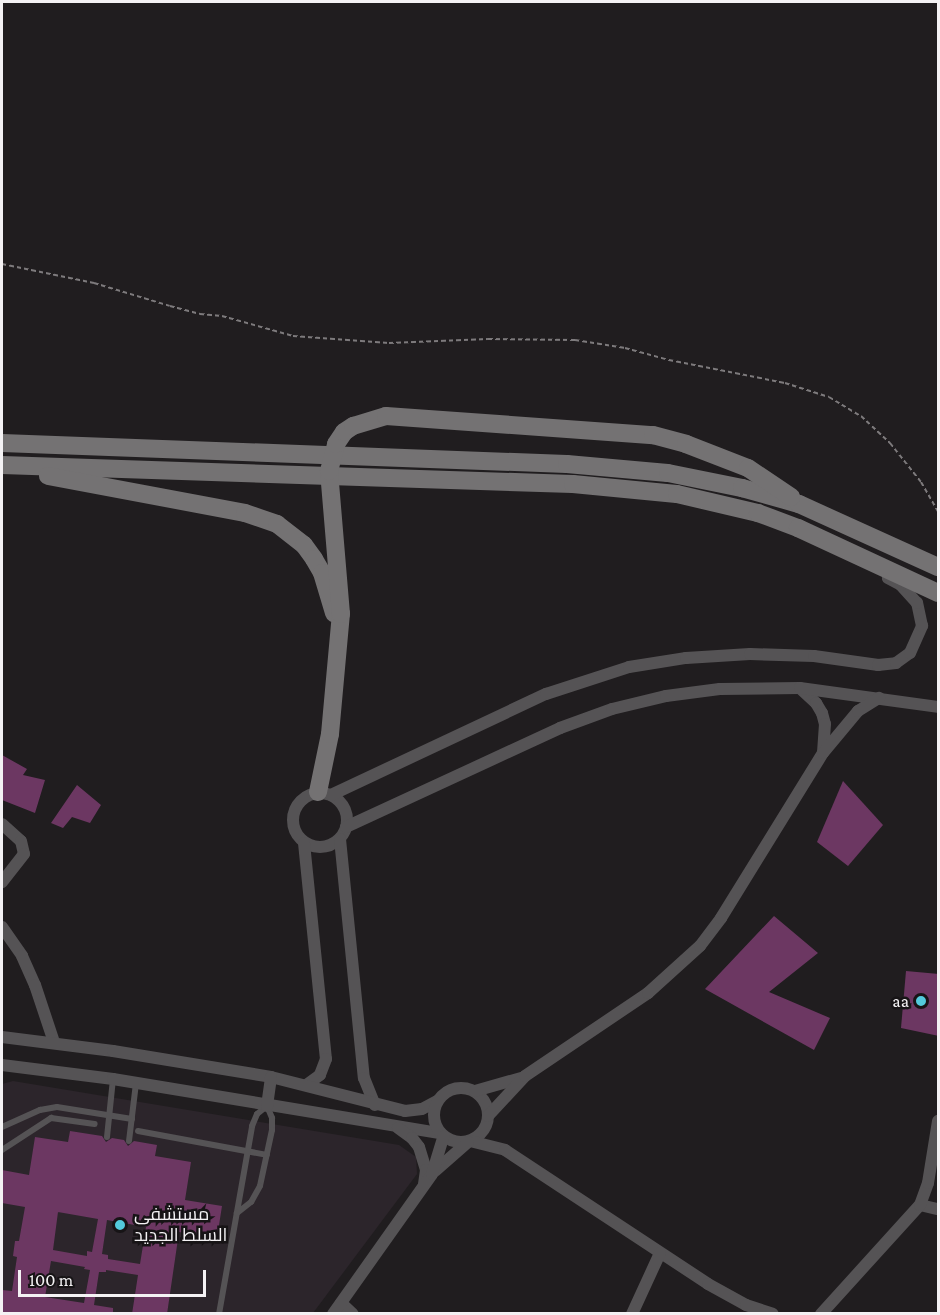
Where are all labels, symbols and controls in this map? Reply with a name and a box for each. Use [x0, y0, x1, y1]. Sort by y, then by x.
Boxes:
place label: aa [892, 990, 909, 1012]
marker: aa [914, 994, 928, 1008]
place label: مستشفى السلط الجديد [134, 1204, 227, 1246]
marker: مستشفى السلط الجديد [111, 1216, 129, 1234]
scale bar [21, 1258, 208, 1296]
text: 100 m [29, 1270, 73, 1290]

